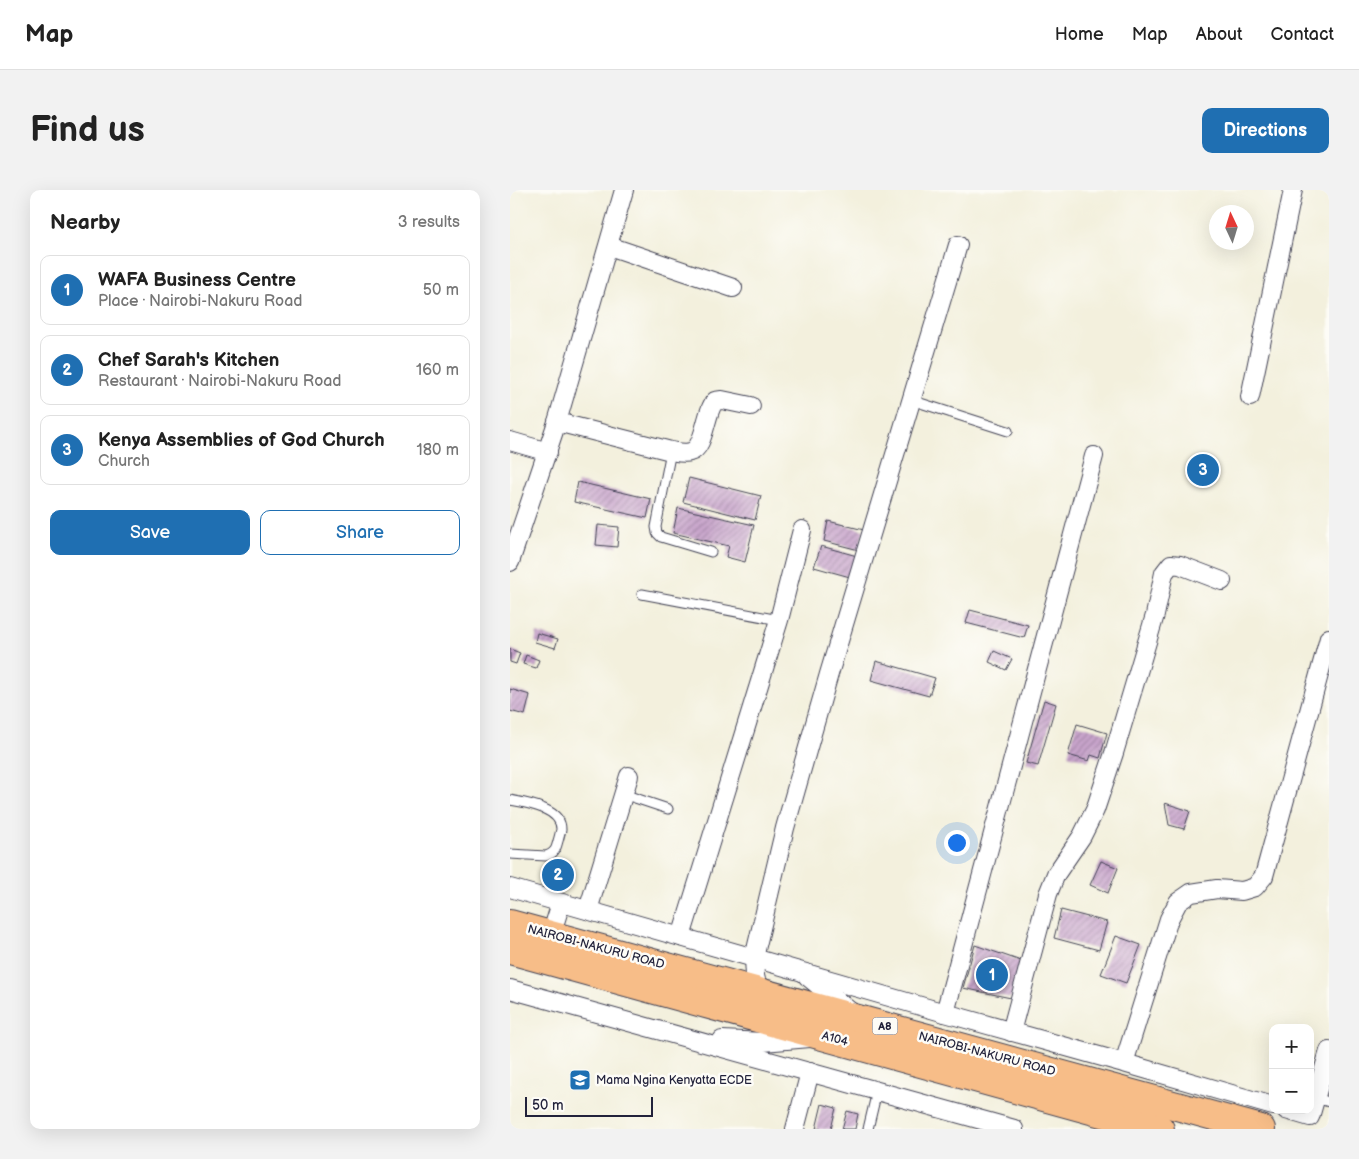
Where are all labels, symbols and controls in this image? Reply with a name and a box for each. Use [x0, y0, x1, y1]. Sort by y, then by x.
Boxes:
text: Map [25, 20, 73, 49]
text: Home [1055, 24, 1104, 45]
text: Map [1132, 24, 1168, 45]
text: About [1196, 24, 1243, 45]
text: Contact [1271, 24, 1334, 45]
button: Directions [1202, 108, 1329, 153]
text: Find us [30, 109, 145, 152]
north arrow [1209, 205, 1254, 250]
text: Nearby [50, 210, 120, 235]
text: 3 results [398, 213, 460, 232]
text: WAFA Business Centre [98, 269, 296, 292]
text: 1 [64, 281, 70, 300]
text: 50 m [423, 281, 459, 300]
text: Place · Nairobi-Nakuru Road [98, 292, 302, 311]
text: Chef Sarah's Kitchen [98, 349, 279, 372]
text: 2 [62, 361, 72, 380]
text: 160 m [416, 361, 459, 380]
text: Restaurant · Nairobi-Nakuru Road [98, 372, 342, 391]
text: Kenya Assemblies of God Church [98, 429, 385, 452]
text: 3 [62, 441, 72, 460]
text: 180 m [417, 441, 459, 460]
pin: 3 [1187, 451, 1219, 489]
text: Church [98, 452, 150, 471]
button: Save [50, 510, 250, 555]
button: Share [260, 510, 460, 555]
your location [944, 830, 970, 856]
pin: 2 [542, 856, 574, 894]
street label: NAIROBI-NAKURU ROAD [526, 922, 666, 973]
pin: 1 [976, 956, 1008, 994]
road number: A8 [872, 1018, 898, 1034]
map controls [1269, 1024, 1314, 1114]
button: + [1269, 1024, 1314, 1069]
street label: A104 [820, 1028, 850, 1050]
street label: NAIROBI-NAKURU ROAD [917, 1029, 1057, 1080]
school or university icon: Mama Ngina Kenyatta ECDE [568, 1068, 592, 1092]
button: − [1269, 1069, 1314, 1114]
place label: Mama Ngina Kenyatta ECDE [596, 1073, 752, 1088]
scale bar [525, 1094, 652, 1117]
text: 50 m [532, 1097, 564, 1114]

